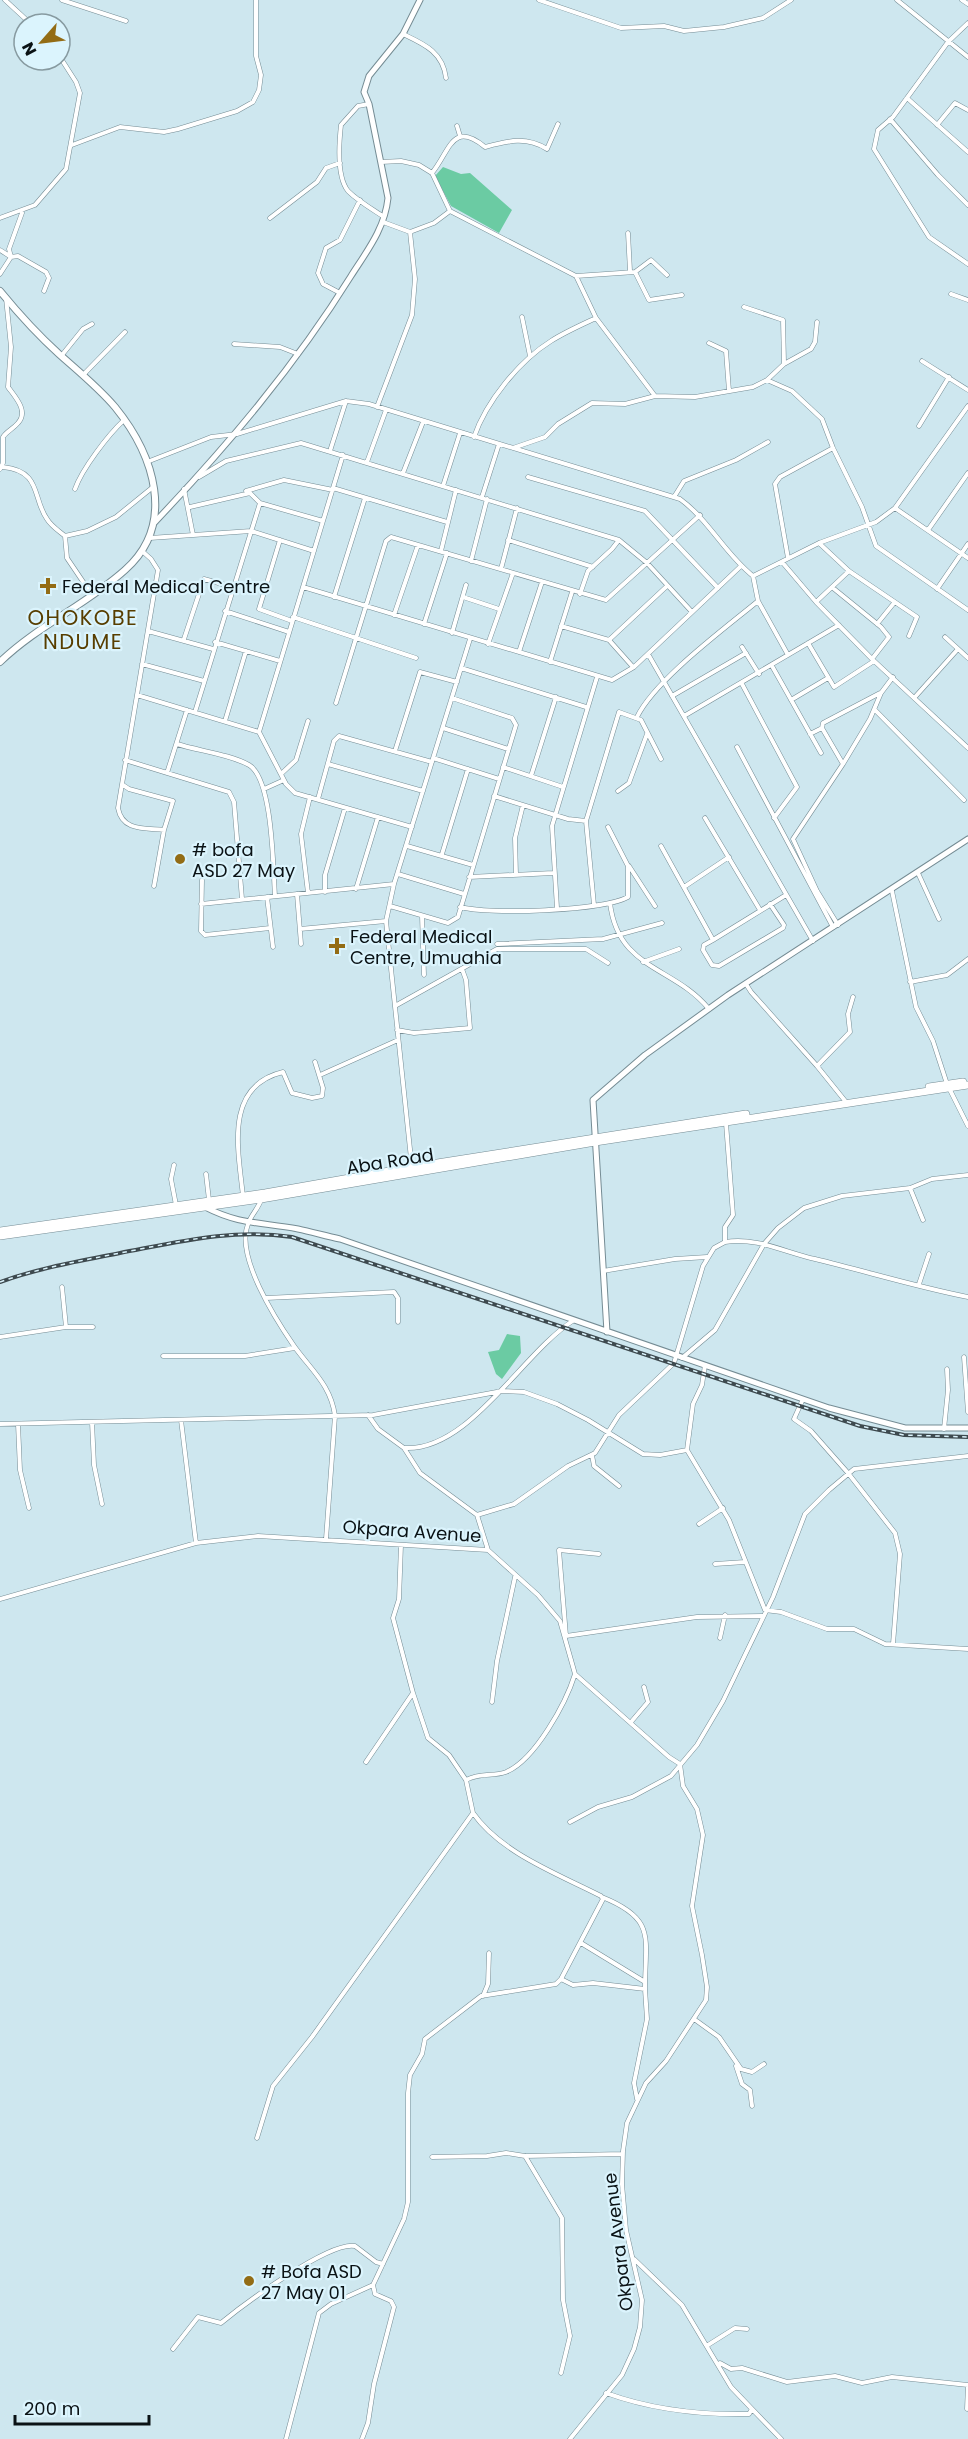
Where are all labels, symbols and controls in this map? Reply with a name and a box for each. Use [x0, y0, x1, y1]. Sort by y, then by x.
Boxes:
north arrow [12, 12, 72, 72]
text: N [16, 38, 42, 60]
place label: Federal Medical Centre [62, 574, 270, 599]
marker: Federal Medical Centre [39, 577, 57, 595]
district label: OHOKOBE NDUME [28, 603, 138, 656]
place label: # bofa ASD 27 May [192, 837, 295, 883]
marker: # bofa ASD 27 May [173, 852, 187, 866]
place label: Federal Medical Centre, Umuahia [350, 924, 502, 970]
marker: Federal Medical Centre, Umuahia [328, 937, 346, 955]
street label: Aba Road [345, 1142, 435, 1180]
street label: Okpara Avenue [342, 1514, 482, 1548]
street label: Okpara Avenue [597, 2171, 639, 2313]
place label: # Bofa ASD 27 May 01 [261, 2259, 362, 2305]
marker: # Bofa ASD 27 May 01 [242, 2274, 256, 2288]
scale bar [15, 2388, 148, 2426]
text: 200 m [24, 2396, 80, 2421]

